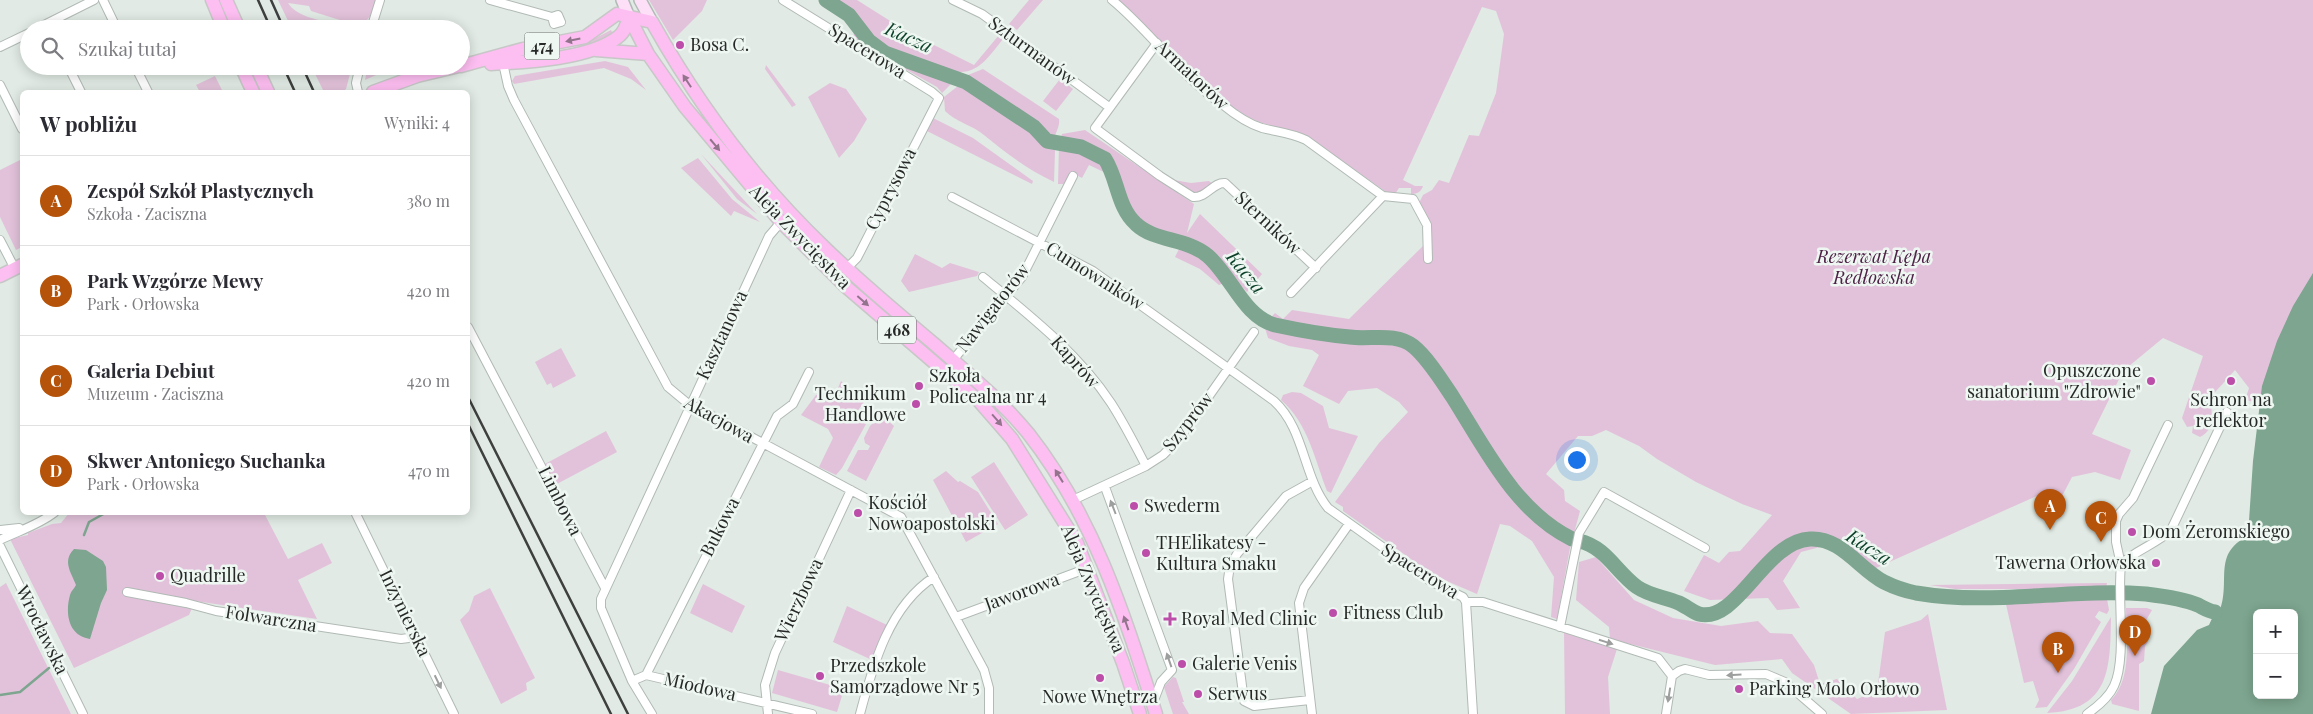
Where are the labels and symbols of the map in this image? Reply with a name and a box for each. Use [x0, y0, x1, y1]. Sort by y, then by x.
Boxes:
street label: Szturmanów [984, 10, 1081, 90]
water label: Kacza [881, 14, 937, 58]
street label: Spacerowa [824, 17, 911, 83]
road number: 474 [524, 32, 560, 59]
place label: Bosa C. [690, 32, 749, 56]
street label: Armatorów [1150, 34, 1235, 114]
one-way arrow [565, 36, 581, 44]
marker: Bosa C. [674, 39, 686, 51]
one-way arrow [682, 74, 692, 88]
one-way arrow [710, 138, 721, 151]
street label: Cyprysowa [859, 143, 921, 234]
street label: Aleja Zwycięstwa [744, 178, 857, 294]
street label: Sterników [1230, 185, 1307, 259]
street label: Cumowników [1042, 235, 1149, 315]
water label: Kacza [1221, 243, 1272, 299]
park label: Rezerwat Kępa Redłowska [1816, 244, 1931, 289]
street label: Nawigatorów [950, 258, 1034, 357]
street label: Kasztanowa [690, 286, 752, 383]
one-way arrow [856, 295, 869, 306]
road number: 468 [878, 316, 916, 344]
street label: Kaprów [1046, 330, 1106, 393]
place label: Opuszczone sanatorium "Zdrowie" [1967, 358, 2141, 403]
place label: Szkoła Policealna nr 4 [929, 363, 1047, 408]
marker: Opuszczone sanatorium "Zdrowie" [2145, 375, 2157, 387]
marker: Schron na reflektor [2225, 375, 2237, 387]
marker: Szkoła Policealna nr 4 [913, 380, 925, 392]
place label: Technikum Handlowe [815, 381, 906, 426]
street label: Szyprów [1156, 387, 1218, 456]
place label: Schron na reflektor [2190, 387, 2272, 432]
street label: Akacjowa [680, 390, 759, 448]
marker: Technikum Handlowe [910, 398, 922, 410]
one-way arrow [991, 414, 1003, 426]
your location [1564, 447, 1590, 473]
street label: Limbowa [533, 462, 588, 539]
one-way arrow [1054, 469, 1063, 483]
pin: A [2034, 489, 2066, 530]
place label: Kościół Nowoapostolski [868, 490, 995, 535]
street label: Bukowa [694, 493, 744, 560]
place label: Swederm [1144, 493, 1220, 517]
one-way arrow [1109, 499, 1117, 514]
marker: Swederm [1128, 500, 1140, 512]
pin: C [2085, 501, 2117, 542]
marker: Kościół Nowoapostolski [852, 507, 864, 519]
place label: Dom Żeromskiego [2142, 519, 2290, 543]
street label: Aleja Zwycięstwa [1056, 520, 1132, 656]
water label: Kacza [1841, 521, 1897, 570]
marker: Dom Żeromskiego [2126, 526, 2138, 538]
place label: THElikatesy - Kultura Smaku [1156, 530, 1277, 575]
street label: Spacerowa [1377, 537, 1464, 603]
marker: THElikatesy - Kultura Smaku [1140, 547, 1152, 559]
place label: Tawerna Orłowska [1995, 550, 2146, 574]
street label: Wierzbowa [768, 554, 828, 646]
marker: Tawerna Orłowska [2150, 557, 2162, 569]
place label: Quadrille [170, 563, 246, 587]
street label: Inżynierska [374, 565, 437, 660]
street label: Jaworowa [980, 566, 1062, 616]
marker: Quadrille [154, 570, 166, 582]
street label: Wrocławska [11, 580, 75, 678]
street label: Folwarczna [224, 599, 319, 637]
place label: Fitness Club [1343, 600, 1443, 624]
place label: Royal Med Clinic [1181, 606, 1317, 630]
marker: Fitness Club [1327, 607, 1339, 619]
marker: Royal Med Clinic [1163, 612, 1177, 626]
pin: D [2119, 615, 2151, 656]
one-way arrow [1122, 616, 1129, 631]
pin: B [2042, 632, 2074, 673]
one-way arrow [1599, 639, 1614, 647]
place label: Galerie Venis [1192, 651, 1297, 675]
one-way arrow [1164, 652, 1172, 667]
place label: Przedszkole Samorządowe Nr 5 [830, 653, 980, 698]
marker: Galerie Venis [1176, 658, 1188, 670]
street label: Miodowa [662, 666, 739, 706]
marker: Przedszkole Samorządowe Nr 5 [814, 670, 826, 682]
one-way arrow [1726, 671, 1742, 679]
marker: Nowe Wnętrza [1094, 672, 1106, 684]
one-way arrow [434, 675, 442, 689]
place label: Parking Molo Orłowo [1749, 676, 1919, 700]
place label: Serwus [1208, 681, 1267, 705]
marker: Parking Molo Orłowo [1733, 683, 1745, 695]
place label: Nowe Wnętrza [1042, 684, 1158, 708]
one-way arrow [1664, 687, 1672, 703]
marker: Serwus [1192, 688, 1204, 700]

